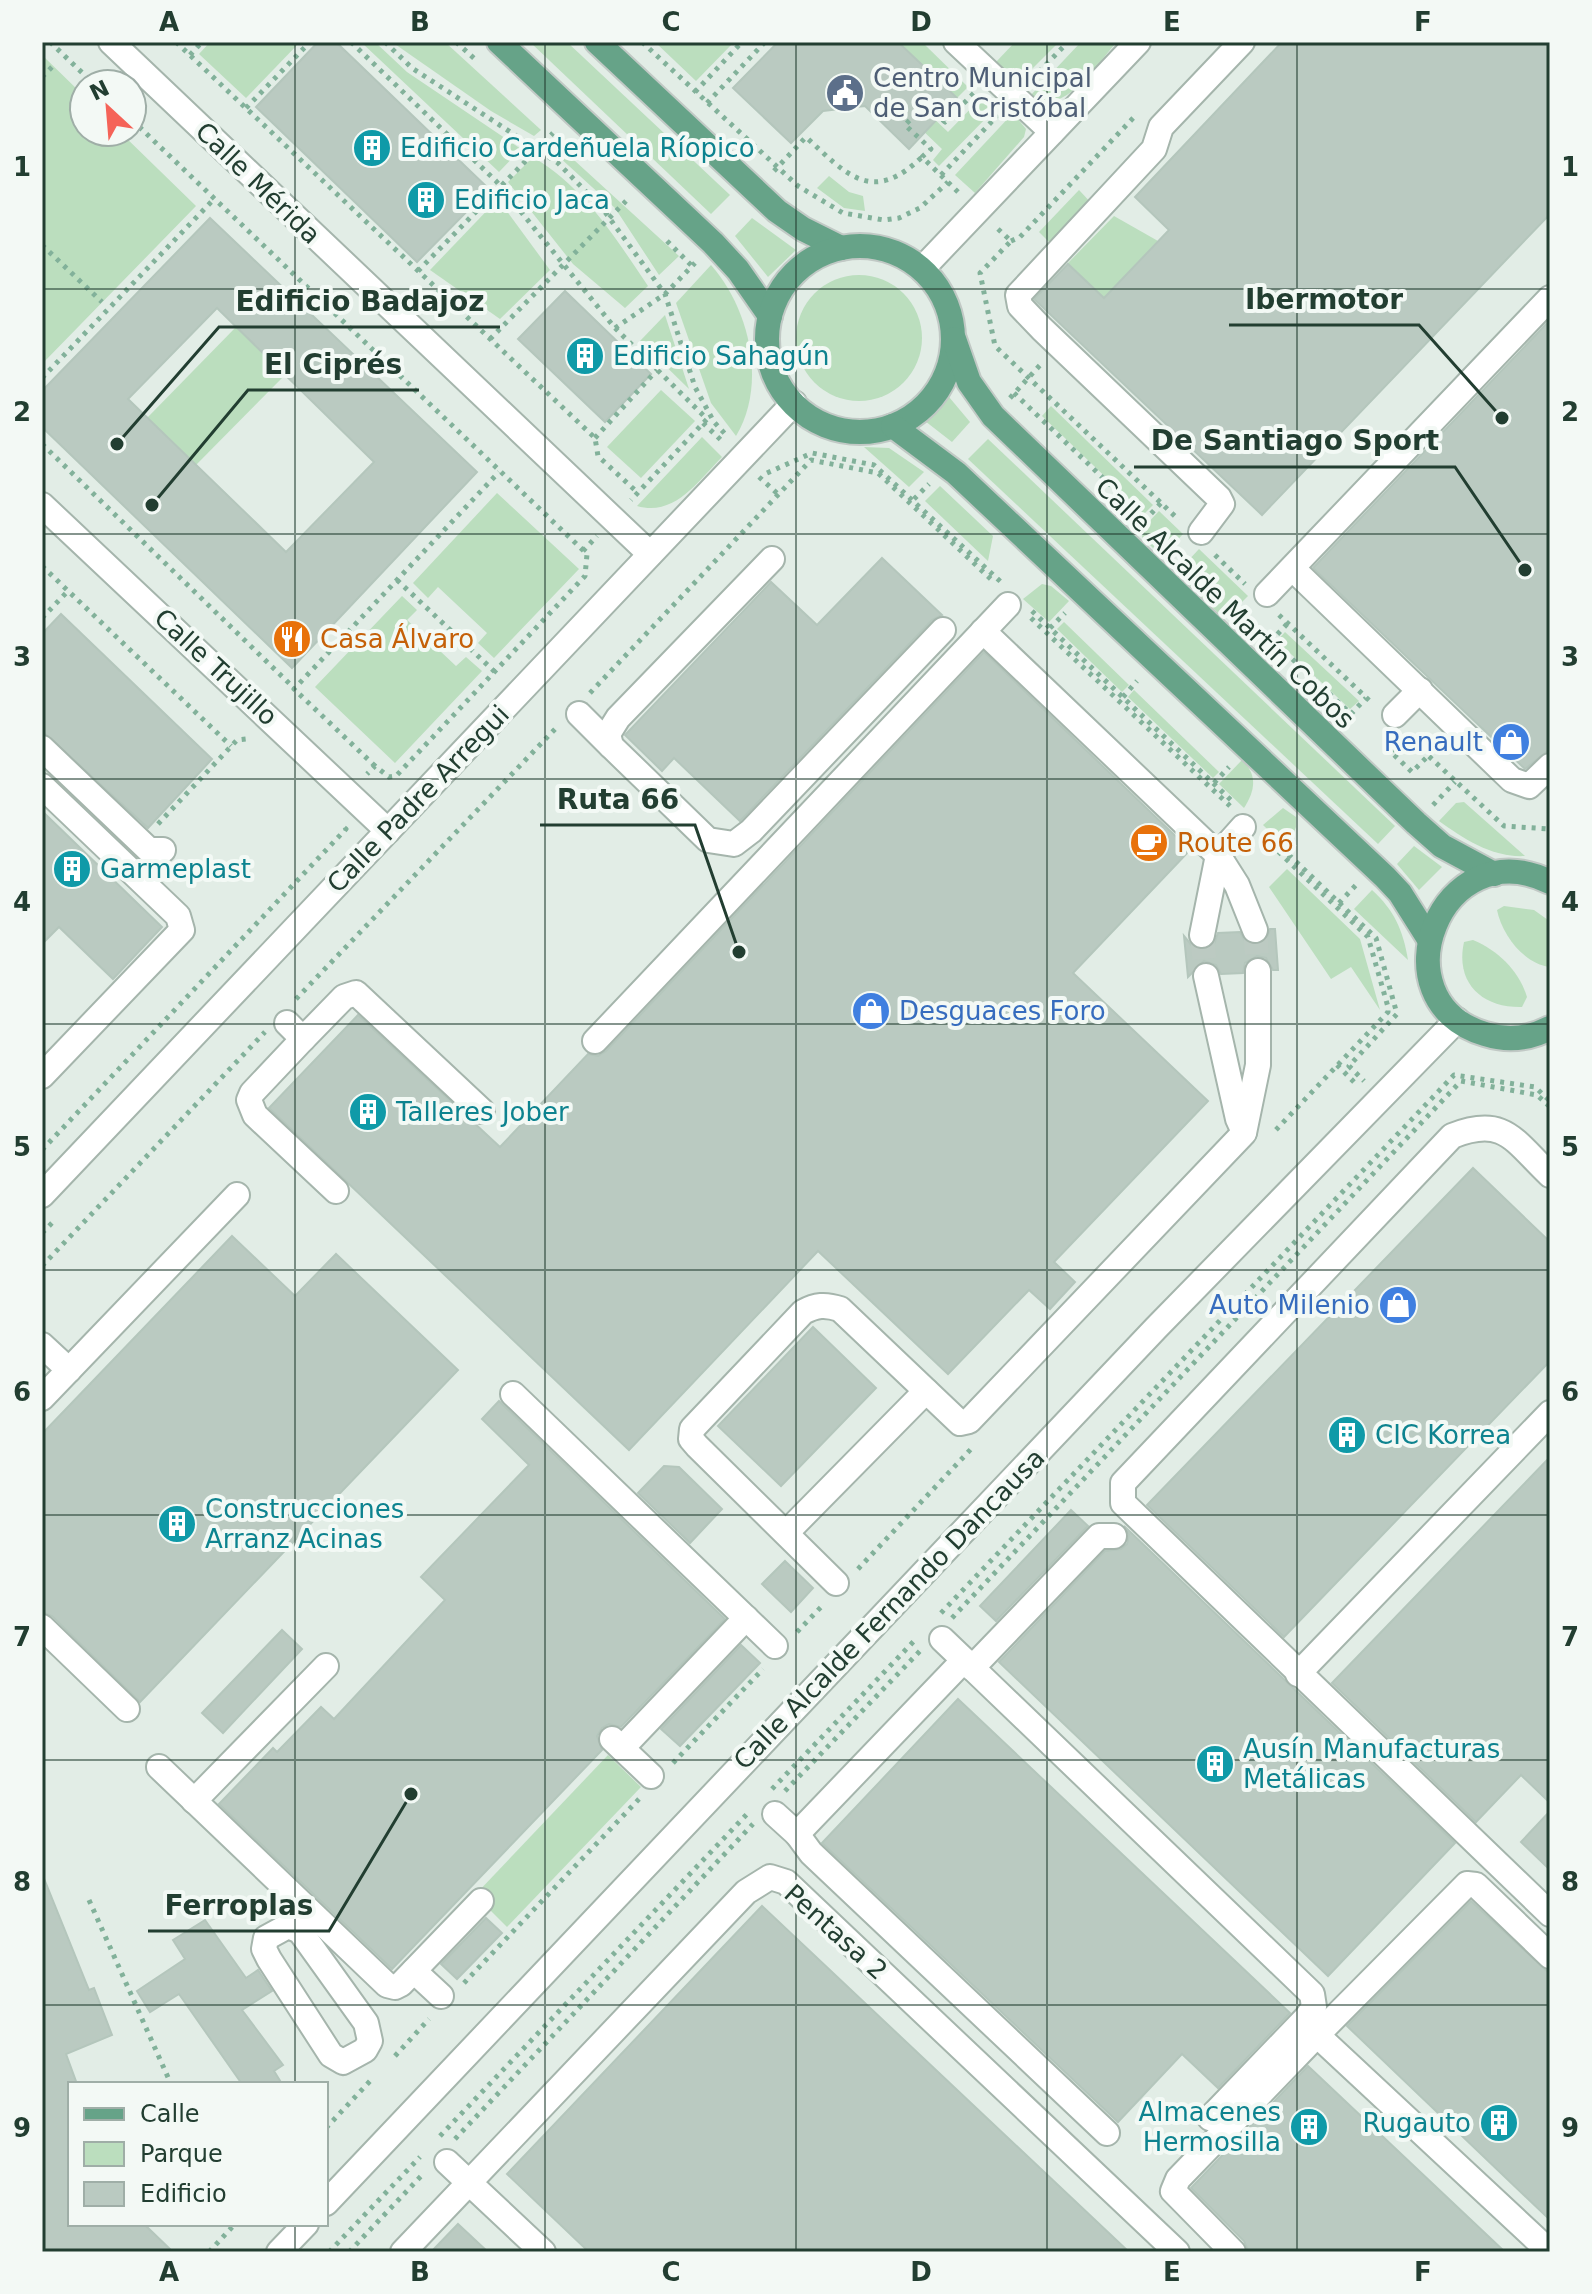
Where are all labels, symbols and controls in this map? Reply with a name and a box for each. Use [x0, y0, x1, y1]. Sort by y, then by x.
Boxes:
text: A [159, 7, 179, 37]
text: B [410, 7, 430, 37]
text: C [661, 7, 681, 37]
text: D [910, 7, 932, 37]
text: E [1163, 7, 1181, 37]
text: F [1414, 7, 1432, 37]
place label: Centro Municipal de San Cristóbal [873, 63, 1092, 123]
north arrow [68, 68, 148, 148]
public building icon: Centro Municipal de San Cristóbal [824, 72, 866, 114]
text: N [86, 75, 113, 106]
street label: Calle Mérida [189, 116, 327, 250]
building icon: Edificio Cardeñuela Ríopico [351, 127, 393, 169]
place label: Edificio Cardeñuela Ríopico [400, 133, 755, 163]
text: 1 [13, 152, 31, 182]
text: 1 [1561, 152, 1579, 182]
building icon: Edificio Jaca [405, 179, 447, 221]
place label: Edificio Jaca [454, 185, 610, 215]
callout: Ibermotor [1229, 273, 1419, 325]
callout: Edificio Badajoz [219, 275, 500, 327]
text: Ibermotor [1245, 283, 1403, 316]
text: Edificio Badajoz [235, 285, 485, 318]
building icon: Edificio Sahagún [564, 335, 606, 377]
callout: El Ciprés [248, 338, 419, 390]
place label: Edificio Sahagún [613, 341, 830, 371]
text: El Ciprés [264, 348, 402, 381]
text: 2 [13, 397, 31, 427]
text: 2 [1561, 397, 1579, 427]
callout: De Santiago Sport [1134, 415, 1455, 467]
text: De Santiago Sport [1151, 424, 1439, 457]
street label: Calle Alcalde Martín Cobos [1090, 472, 1360, 734]
street label: Calle Trujillo [148, 603, 284, 731]
restaurant icon: Casa Álvaro [271, 618, 313, 660]
place label: Casa Álvaro [320, 623, 474, 654]
text: 3 [13, 642, 31, 672]
text: 3 [1561, 642, 1579, 672]
street label: Calle Padre Arregui [321, 699, 515, 899]
shop icon: Renault [1490, 721, 1532, 763]
place label: Renault [1384, 727, 1483, 757]
callout: Ruta 66 [540, 773, 695, 825]
text: Ruta 66 [557, 783, 679, 816]
cafe icon: Route 66 [1128, 822, 1170, 864]
place label: Route 66 [1177, 828, 1294, 858]
building icon: Garmeplast [51, 848, 93, 890]
place label: Garmeplast [100, 854, 251, 884]
text: 4 [13, 887, 31, 917]
text: 4 [1561, 887, 1579, 917]
shop icon: Desguaces Foro [850, 990, 892, 1032]
place label: Desguaces Foro [899, 996, 1106, 1026]
building icon: Talleres Jober [347, 1091, 389, 1133]
place label: Talleres Jober [395, 1097, 569, 1127]
text: 5 [13, 1132, 31, 1162]
text: 5 [1561, 1132, 1579, 1162]
shop icon: Auto Milenio [1377, 1284, 1419, 1326]
place label: Auto Milenio [1209, 1290, 1370, 1320]
text: 6 [13, 1377, 31, 1407]
text: 6 [1561, 1377, 1579, 1407]
building icon: CIC Korrea [1326, 1414, 1368, 1456]
place label: CIC Korrea [1375, 1420, 1511, 1450]
street label: Calle Alcalde Fernando Dancausa [727, 1442, 1051, 1776]
place label: Construcciones Arranz Acinas [205, 1494, 404, 1554]
building icon: Construcciones Arranz Acinas [156, 1503, 198, 1545]
text: 7 [13, 1622, 31, 1652]
text: 7 [1561, 1622, 1579, 1652]
place label: Ausín Manufacturas Metálicas [1243, 1734, 1500, 1794]
building icon: Ausín Manufacturas Metálicas [1194, 1743, 1236, 1785]
text: 8 [13, 1867, 31, 1897]
text: 8 [1561, 1867, 1579, 1897]
street label: Pentasa 2 [779, 1878, 893, 1986]
callout: Ferroplas [148, 1879, 329, 1931]
text: Ferroplas [164, 1889, 314, 1922]
legend [68, 2082, 328, 2226]
place label: Almacenes Hermosilla [1138, 2097, 1281, 2157]
text: Calle [140, 2100, 200, 2128]
building icon: Rugauto [1478, 2102, 1520, 2144]
building icon: Almacenes Hermosilla [1288, 2106, 1330, 2148]
place label: Rugauto [1363, 2108, 1471, 2138]
text: 9 [13, 2113, 31, 2143]
text: 9 [1561, 2113, 1579, 2143]
text: Parque [140, 2140, 223, 2168]
text: Edificio [140, 2180, 227, 2208]
text: A [159, 2257, 179, 2287]
text: B [410, 2257, 430, 2287]
text: C [661, 2257, 681, 2287]
text: D [910, 2257, 932, 2287]
text: E [1163, 2257, 1181, 2287]
text: F [1414, 2257, 1432, 2287]

